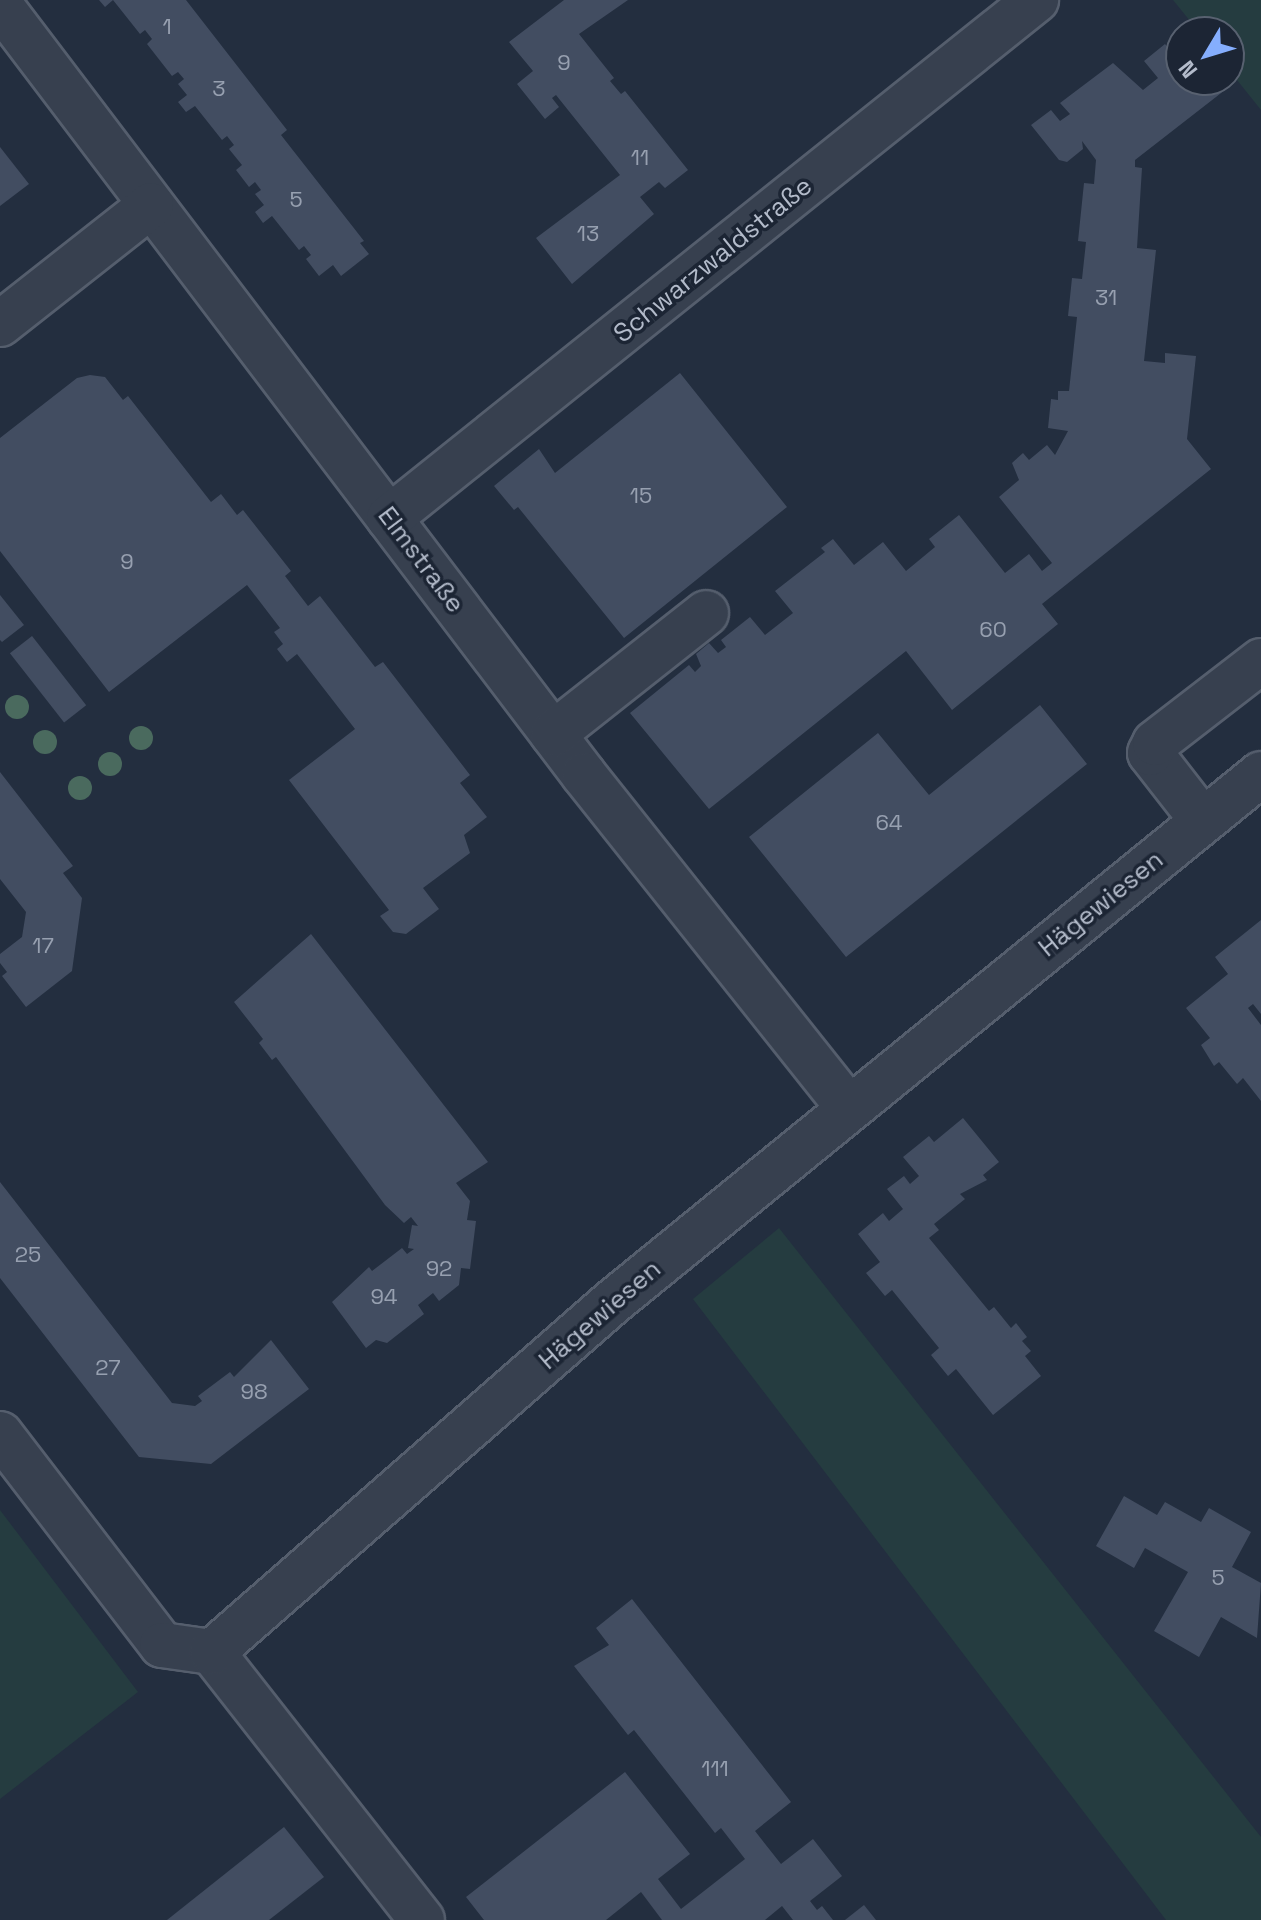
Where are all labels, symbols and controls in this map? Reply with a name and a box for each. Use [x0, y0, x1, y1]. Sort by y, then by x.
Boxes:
house number: 1 [162, 14, 172, 40]
north arrow [1165, 16, 1245, 96]
house number: 9 [557, 50, 571, 76]
text: N [1172, 55, 1203, 84]
house number: 3 [212, 76, 226, 102]
house number: 11 [631, 145, 649, 171]
street label: Schwarzwaldstraße [607, 170, 819, 350]
house number: 5 [289, 187, 303, 213]
house number: 13 [577, 221, 599, 247]
house number: 31 [1095, 285, 1117, 311]
house number: 15 [630, 483, 652, 509]
street label: Elmstraße [371, 501, 471, 619]
house number: 9 [120, 549, 134, 575]
house number: 60 [979, 617, 1007, 643]
house number: 64 [875, 810, 903, 836]
street label: Hägewiesen [1032, 844, 1170, 964]
house number: 17 [32, 933, 54, 959]
house number: 25 [15, 1242, 41, 1268]
street label: Hägewiesen [533, 1254, 667, 1376]
house number: 92 [426, 1256, 452, 1282]
house number: 94 [370, 1284, 398, 1310]
house number: 27 [95, 1355, 121, 1381]
house number: 98 [240, 1379, 268, 1405]
house number: 5 [1211, 1565, 1225, 1591]
house number: 111 [701, 1756, 729, 1782]

